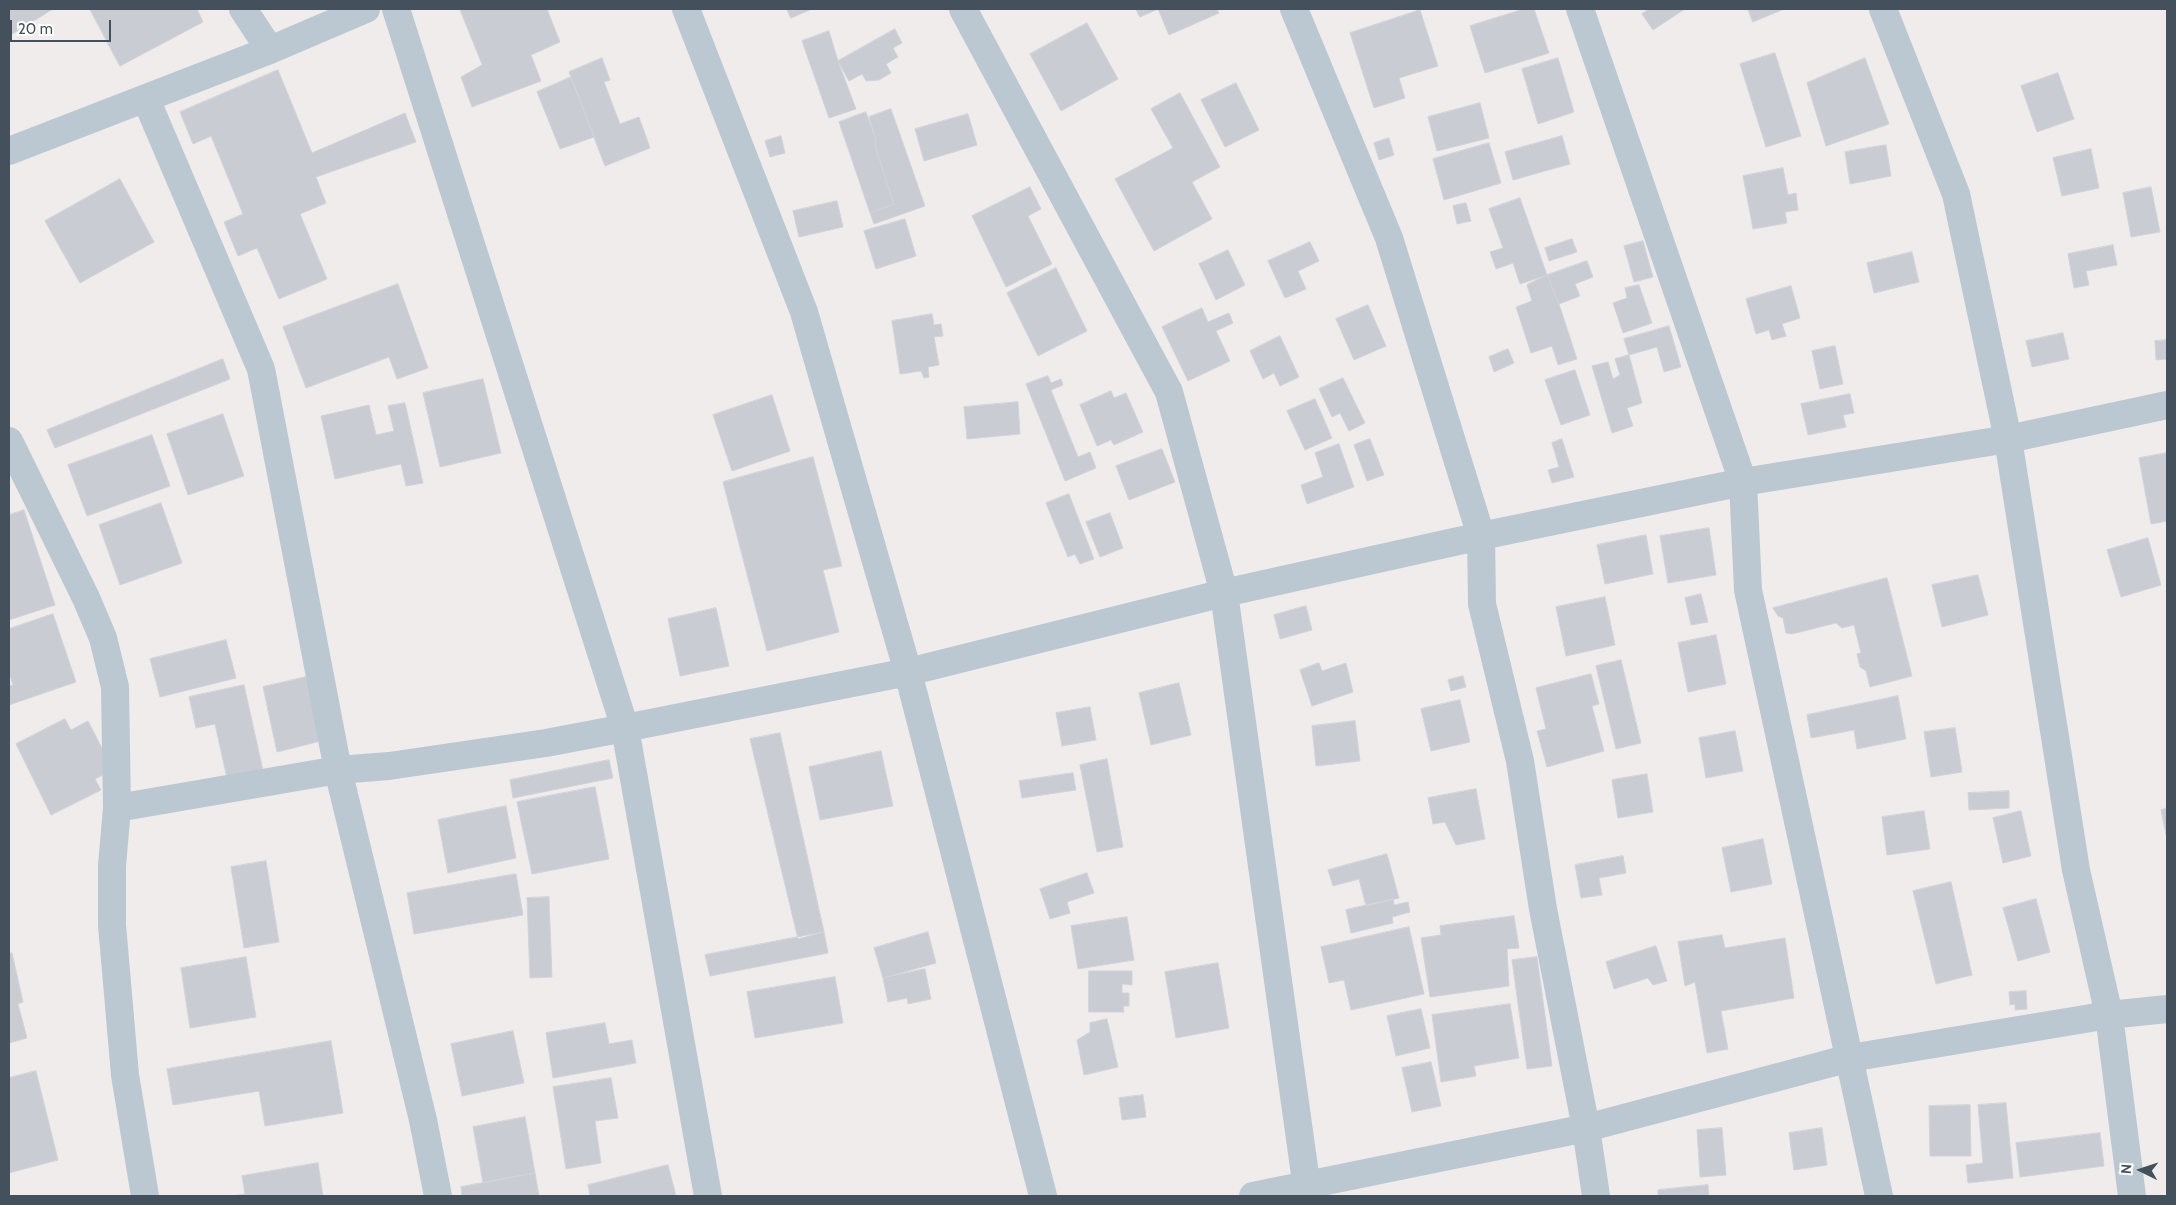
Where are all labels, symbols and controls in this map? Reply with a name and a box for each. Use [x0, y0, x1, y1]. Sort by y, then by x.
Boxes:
scale bar [12, 10, 114, 42]
text: 20 m [18, 20, 53, 38]
north arrow [2116, 1145, 2166, 1195]
text: N [2117, 1163, 2135, 1175]

